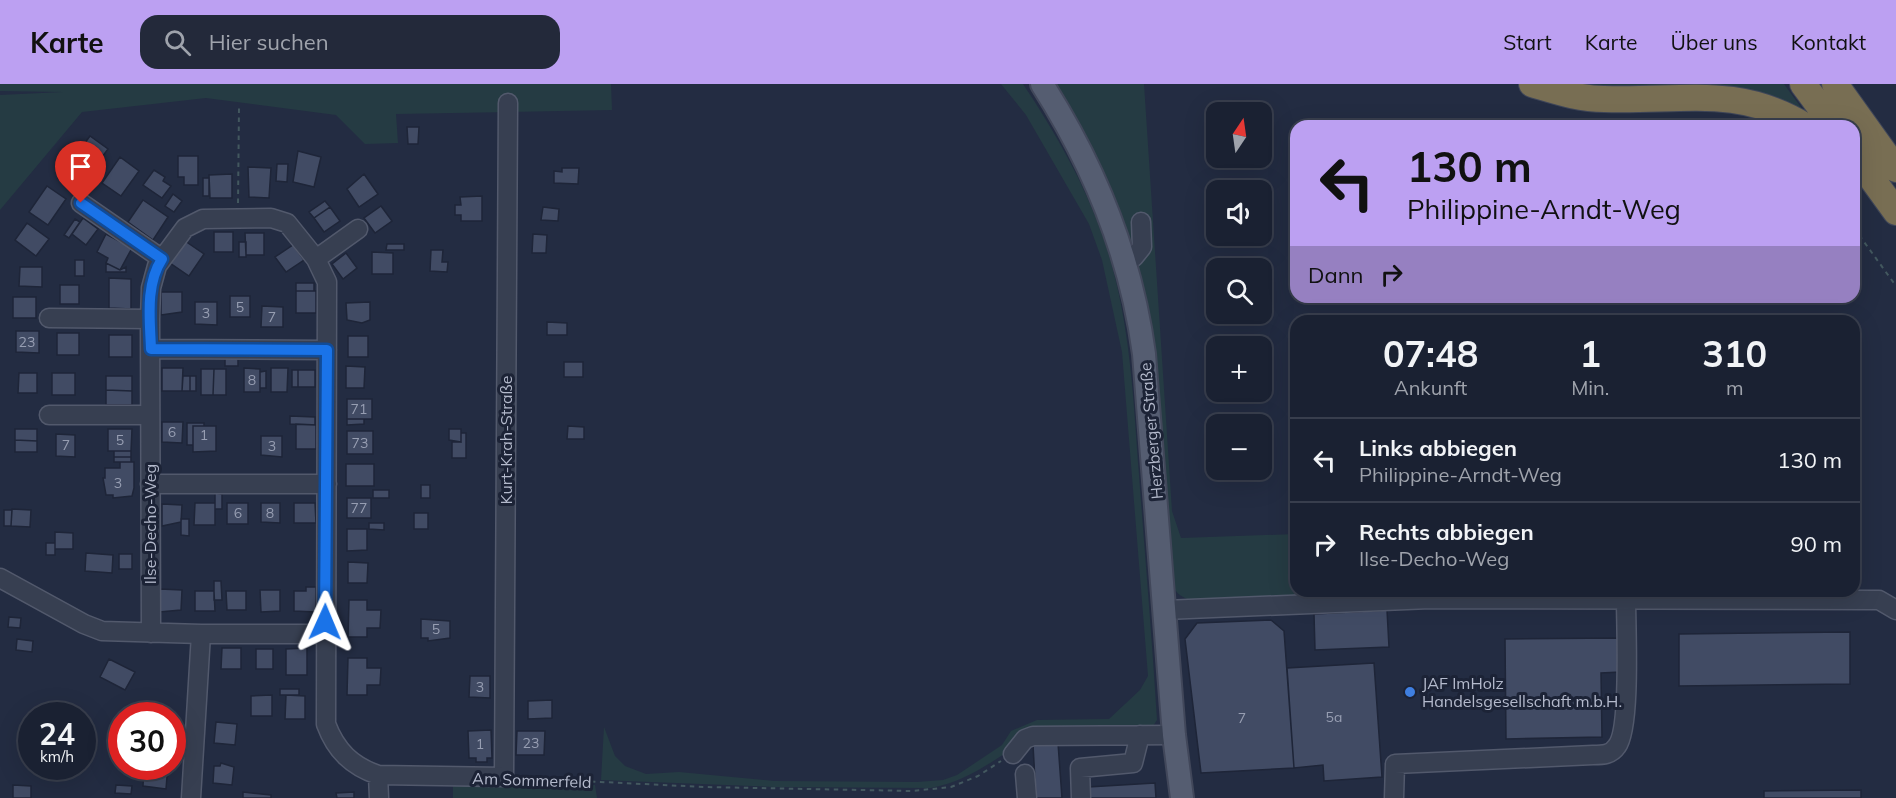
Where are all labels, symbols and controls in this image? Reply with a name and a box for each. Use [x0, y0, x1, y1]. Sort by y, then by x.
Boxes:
search box [140, 15, 560, 69]
text: Karte [30, 25, 104, 60]
icon: search [161, 26, 194, 59]
text: Hier suchen [209, 28, 329, 56]
text: Start [1503, 29, 1552, 55]
text: Karte [1585, 29, 1637, 55]
text: Über uns [1670, 29, 1758, 55]
text: Kontakt [1791, 29, 1866, 55]
north arrow [1206, 102, 1272, 168]
map controls [1206, 102, 1272, 480]
text: 130 m [1407, 140, 1532, 193]
pin [55, 141, 106, 203]
icon: left [1308, 144, 1386, 222]
icon: arrive [64, 150, 97, 183]
button: sound [1206, 180, 1272, 246]
text: Philippine-Arndt-Weg [1407, 192, 1681, 226]
button: search [1206, 258, 1272, 324]
icon: right [1375, 258, 1408, 291]
text: Dann [1308, 261, 1363, 289]
house number: 5 [236, 298, 244, 316]
house number: 3 [202, 304, 210, 322]
house number: 7 [268, 308, 276, 326]
text: 07:48 [1383, 331, 1478, 376]
text: 1 [1579, 331, 1601, 376]
text: 310 [1702, 331, 1767, 376]
house number: 23 [19, 333, 35, 351]
button: + [1206, 336, 1272, 402]
street label: Herzberger Straße [1135, 362, 1167, 500]
house number: 8 [248, 371, 256, 389]
text: Ankunft [1394, 375, 1467, 400]
text: Min. [1571, 375, 1609, 400]
text: m [1726, 375, 1743, 400]
street label: Kurt-Krah-Straße [496, 376, 516, 504]
house number: 71 [351, 400, 367, 418]
button: − [1206, 414, 1272, 480]
house number: 6 [168, 423, 176, 441]
house number: 1 [200, 426, 208, 444]
house number: 5 [116, 431, 124, 449]
house number: 73 [352, 434, 368, 452]
text: Links abbiegen [1359, 434, 1517, 462]
house number: 7 [62, 436, 70, 454]
house number: 3 [268, 437, 276, 455]
icon: left [1308, 444, 1341, 477]
text: 130 m [1777, 446, 1842, 474]
text: Philippine-Arndt-Weg [1359, 462, 1562, 487]
street label: Ilse-Decho-Weg [140, 464, 160, 584]
house number: 3 [114, 474, 122, 492]
house number: 77 [351, 499, 367, 517]
house number: 6 [234, 504, 242, 522]
house number: 8 [266, 504, 274, 522]
text: Rechts abbiegen [1359, 518, 1534, 546]
icon: right [1308, 528, 1341, 561]
text: 90 m [1791, 530, 1842, 558]
text: Ilse-Decho-Weg [1359, 546, 1509, 571]
position arrow [293, 590, 357, 654]
house number: 5 [432, 620, 440, 638]
place label: JAF ImHolz Handelsgesellschaft m.b.H. [1422, 673, 1622, 711]
house number: 3 [476, 678, 484, 696]
marker: JAF ImHolz Handelsgesellschaft m.b.H. [1403, 685, 1417, 699]
speed limit sign: 30 [108, 702, 186, 780]
house number: 5a [1326, 708, 1342, 726]
house number: 7 [1238, 709, 1246, 727]
text: 24 [39, 715, 75, 753]
house number: 23 [523, 734, 539, 752]
house number: 1 [476, 735, 484, 753]
text: km/h [40, 747, 74, 766]
street label: Am Sommerfeld [472, 768, 592, 792]

